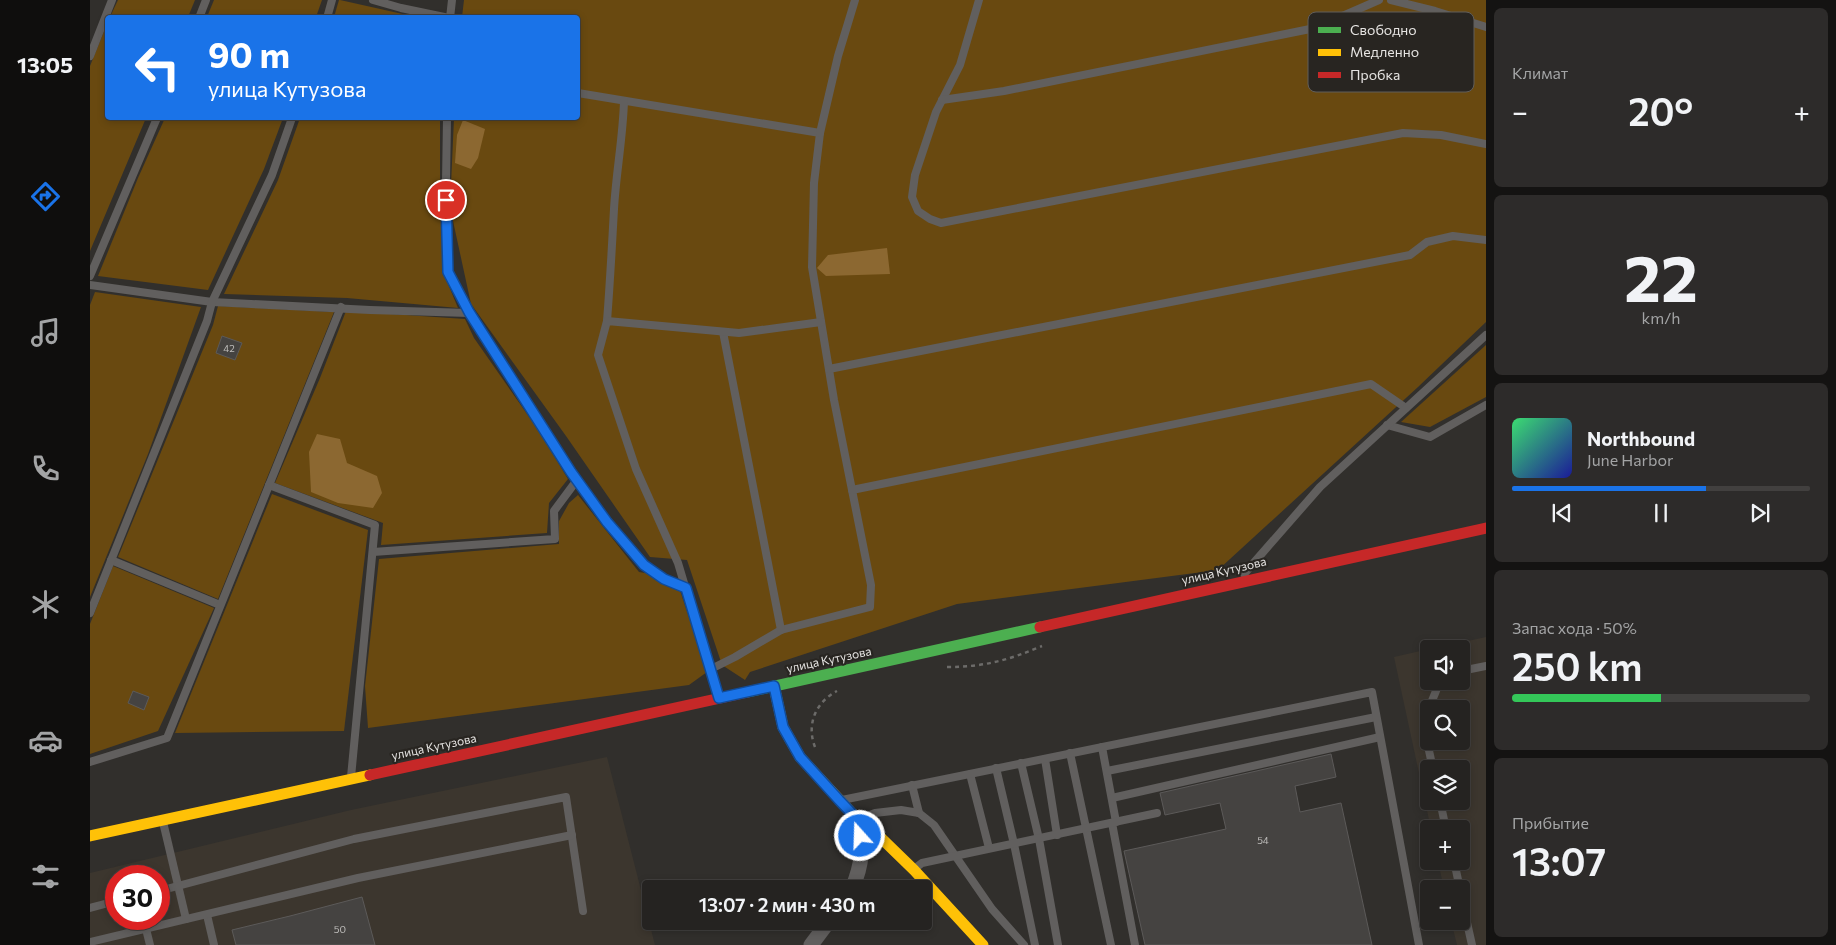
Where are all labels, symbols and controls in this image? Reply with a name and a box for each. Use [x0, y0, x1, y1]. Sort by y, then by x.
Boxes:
legend [1308, 12, 1474, 92]
text: Свободно [1350, 21, 1417, 38]
text: 90 m [208, 32, 290, 75]
icon: left [125, 35, 190, 100]
text: Медленно [1350, 43, 1419, 60]
text: 13:05 [17, 51, 73, 78]
text: Климат [1512, 63, 1568, 82]
text: Пробка [1350, 66, 1400, 83]
text: улица Кутузова [208, 75, 366, 102]
text: 20° [1628, 87, 1693, 134]
text: − [1512, 94, 1528, 128]
text: + [1794, 94, 1810, 128]
icon: directions [28, 179, 63, 214]
pin [425, 179, 467, 221]
icon: arrive [432, 186, 460, 214]
text: 22 [1624, 236, 1698, 315]
text: km/h [1642, 308, 1680, 327]
icon: music [28, 315, 63, 350]
house number: 42 [223, 342, 235, 354]
text: Northbound [1587, 427, 1695, 450]
text: June Harbor [1587, 450, 1673, 469]
icon: phone [28, 451, 63, 486]
icon: previous [1548, 499, 1576, 527]
icon: pause [1647, 499, 1675, 527]
icon: next [1746, 499, 1774, 527]
street label: улица Кутузова [1180, 553, 1267, 587]
icon: climate [28, 587, 63, 622]
text: Запас хода · 50% [1512, 618, 1637, 637]
map controls [1420, 640, 1470, 930]
button: sound [1420, 640, 1470, 690]
text: 250 km [1512, 642, 1642, 689]
street label: улица Кутузова [785, 643, 873, 675]
button: search [1420, 700, 1470, 750]
icon: car [28, 723, 63, 758]
street label: улица Кутузова [390, 730, 478, 762]
button: layers [1420, 760, 1470, 810]
position arrow [833, 809, 885, 861]
text: Прибытие [1512, 813, 1589, 832]
button: + [1420, 820, 1470, 870]
house number: 54 [1257, 834, 1269, 846]
text: 13:07 [1512, 837, 1606, 884]
icon: filters [28, 859, 63, 894]
speed limit sign: 30 [105, 865, 170, 930]
button: − [1420, 880, 1470, 930]
text: 13:07 · 2 мин · 430 m [699, 893, 875, 916]
house number: 50 [334, 923, 346, 935]

